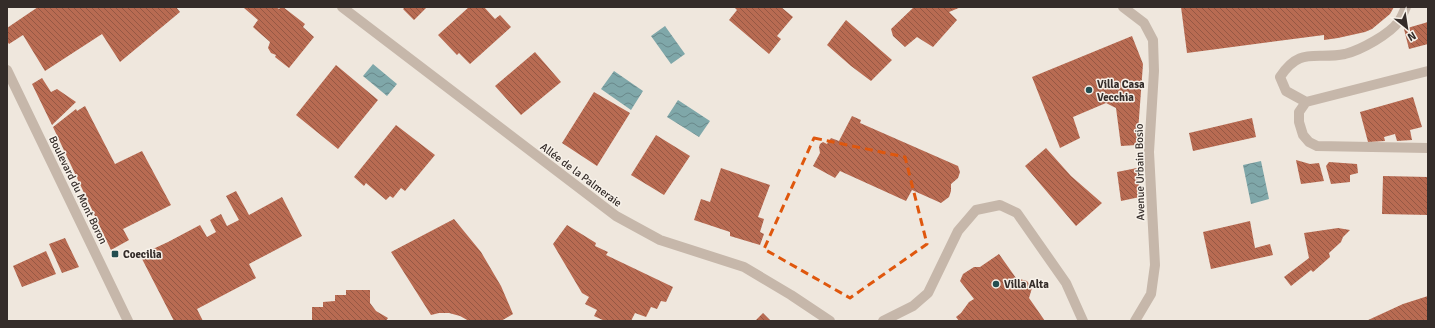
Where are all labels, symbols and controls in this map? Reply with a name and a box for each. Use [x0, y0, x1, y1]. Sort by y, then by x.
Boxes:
north arrow [1387, 8, 1427, 48]
text: N [1405, 29, 1418, 44]
place label: Villa Casa Vecchia [1097, 78, 1145, 104]
marker: Villa Casa Vecchia [1084, 85, 1094, 95]
street label: Avenue Urbain Bosio [1133, 123, 1147, 221]
street label: Boulevard du Mont Boron [46, 134, 110, 246]
street label: Allée de la Palmeraie [538, 140, 624, 210]
place label: Coecilia [123, 248, 162, 261]
marker: Coecilia [110, 249, 120, 259]
place label: Villa Alta [1004, 278, 1049, 291]
marker: Villa Alta [991, 279, 1001, 289]

